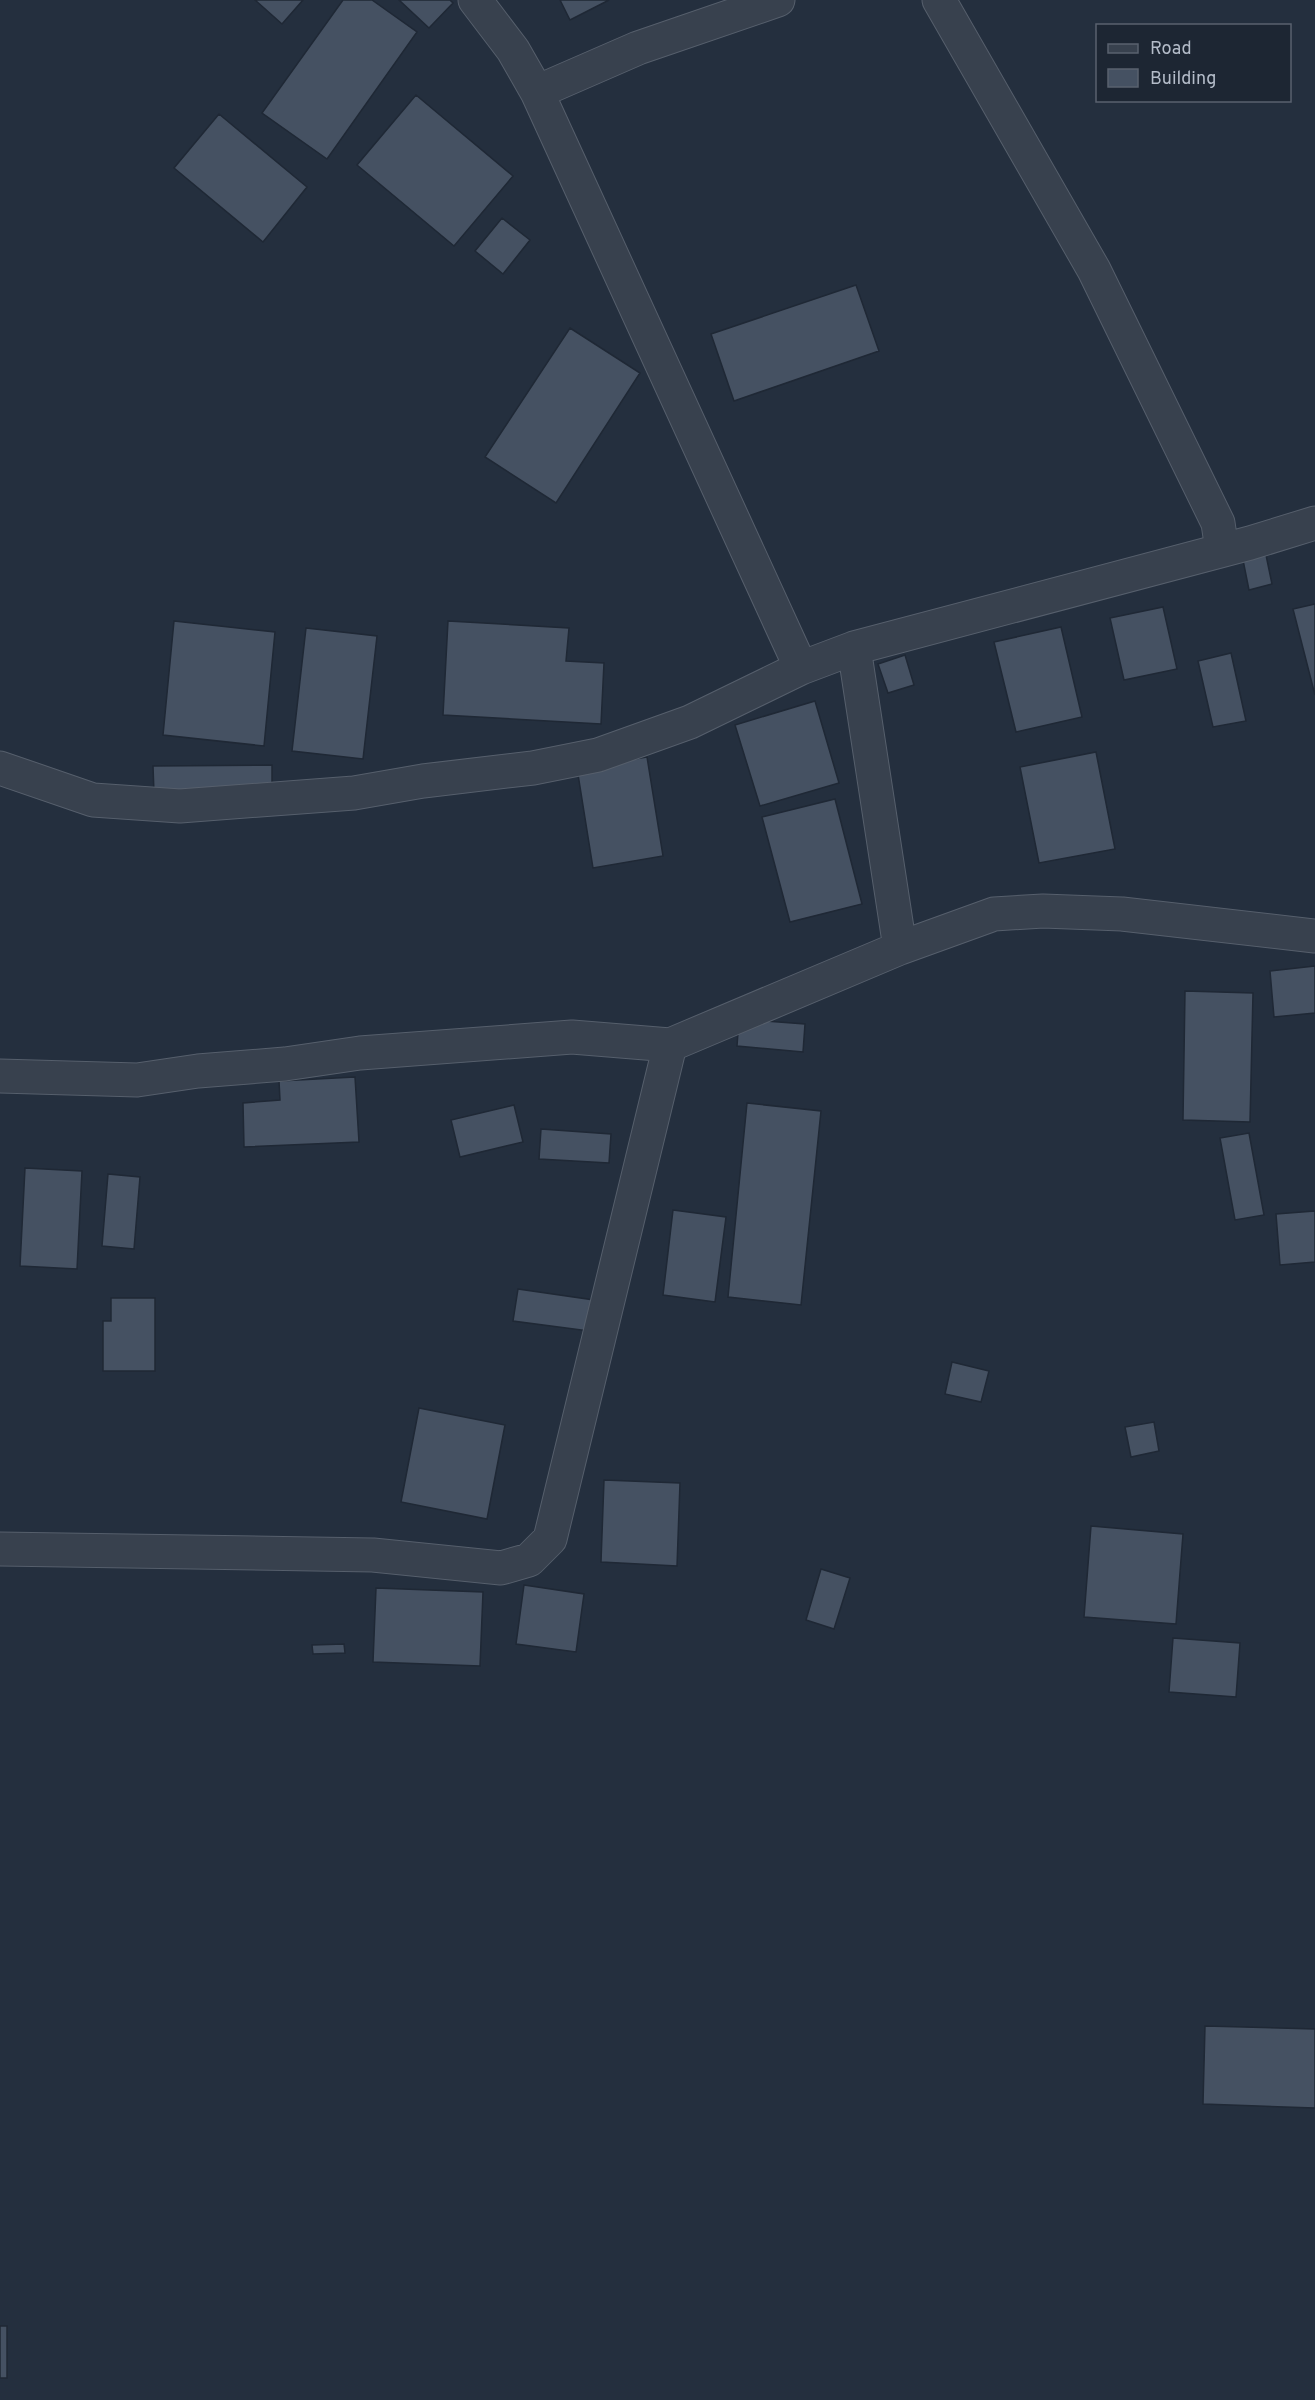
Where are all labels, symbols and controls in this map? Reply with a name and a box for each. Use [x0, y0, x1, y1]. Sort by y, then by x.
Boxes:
legend [1096, 24, 1291, 102]
text: Road [1150, 38, 1192, 61]
text: Building [1150, 68, 1216, 91]

